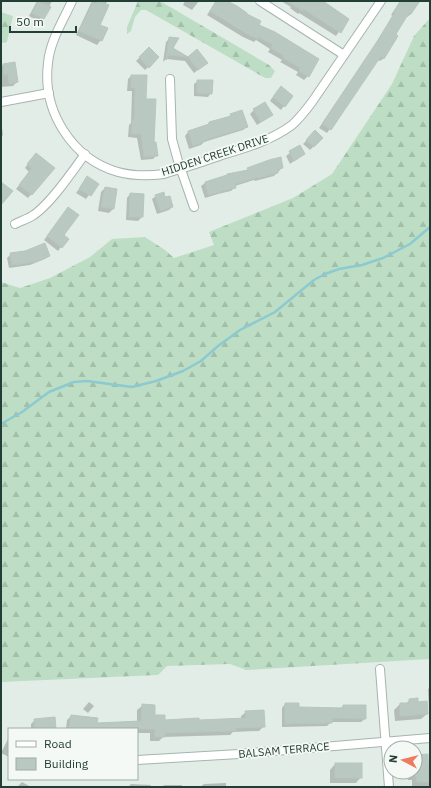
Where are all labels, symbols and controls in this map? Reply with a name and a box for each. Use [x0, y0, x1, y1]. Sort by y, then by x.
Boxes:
scale bar [10, 8, 76, 34]
text: 50 m [16, 14, 44, 29]
street label: HIDDEN CREEK DRIVE [160, 131, 270, 179]
legend [8, 728, 138, 780]
text: Road [44, 736, 72, 751]
street label: BALSAM TERRACE [238, 739, 330, 761]
north arrow [383, 740, 423, 780]
text: N [386, 754, 401, 764]
text: Building [44, 756, 89, 771]

